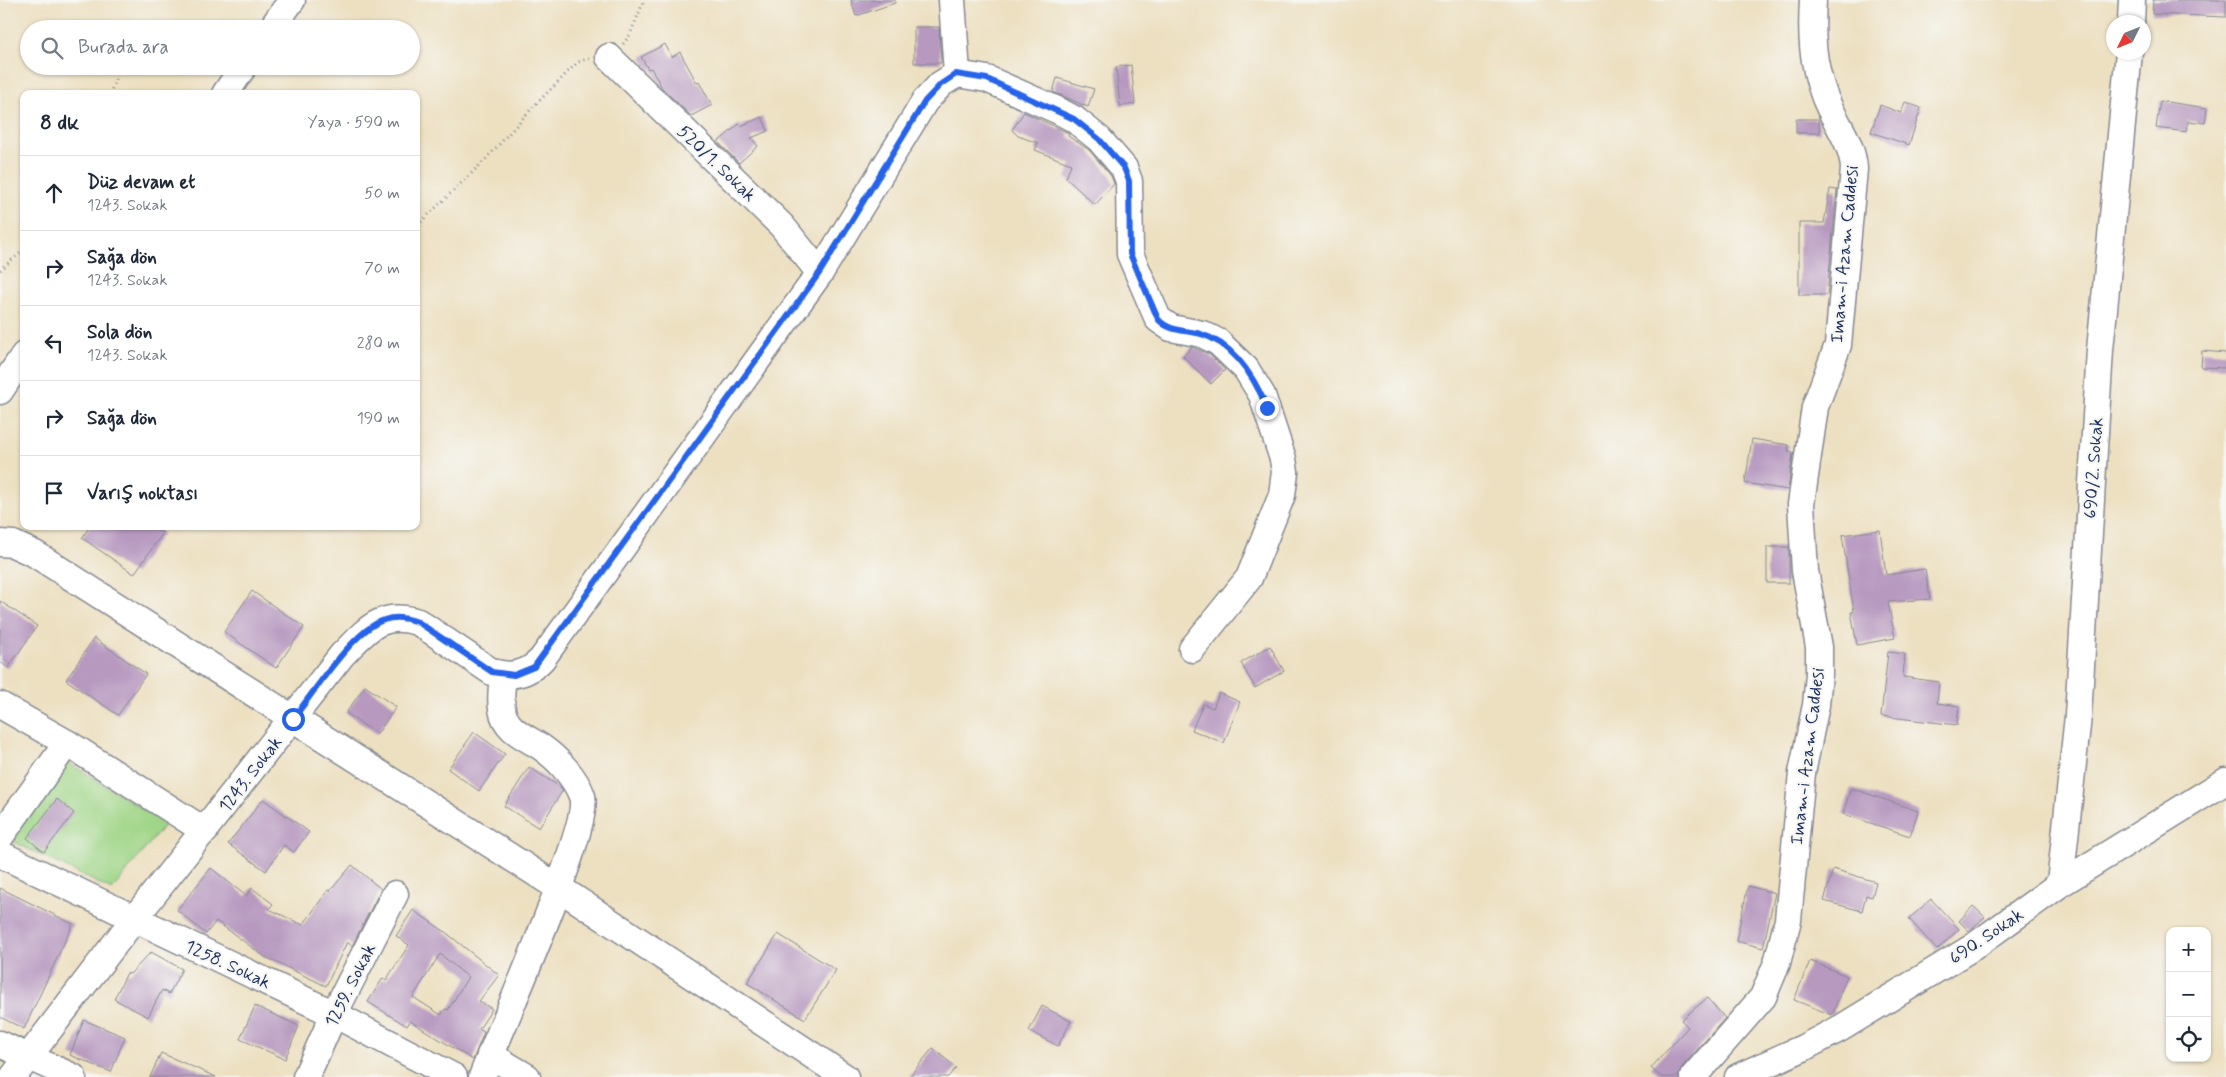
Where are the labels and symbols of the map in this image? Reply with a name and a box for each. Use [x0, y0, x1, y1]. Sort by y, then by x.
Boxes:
north arrow [2106, 15, 2151, 60]
street label: 520/1. Sokak [672, 120, 761, 208]
street label: Imam-i Azam Caddesi [1825, 164, 1865, 344]
route end [1256, 397, 1279, 420]
street label: 690/2. Sokak [2078, 417, 2110, 520]
street label: Imam-i Azam Caddesi [1785, 666, 1831, 846]
route start [282, 708, 305, 731]
street label: 1243. Sokak [213, 732, 288, 818]
street label: 690. Sokak [1945, 903, 2029, 971]
street label: 1258. Sokak [181, 935, 274, 995]
street label: 1259. Sokak [320, 940, 382, 1031]

